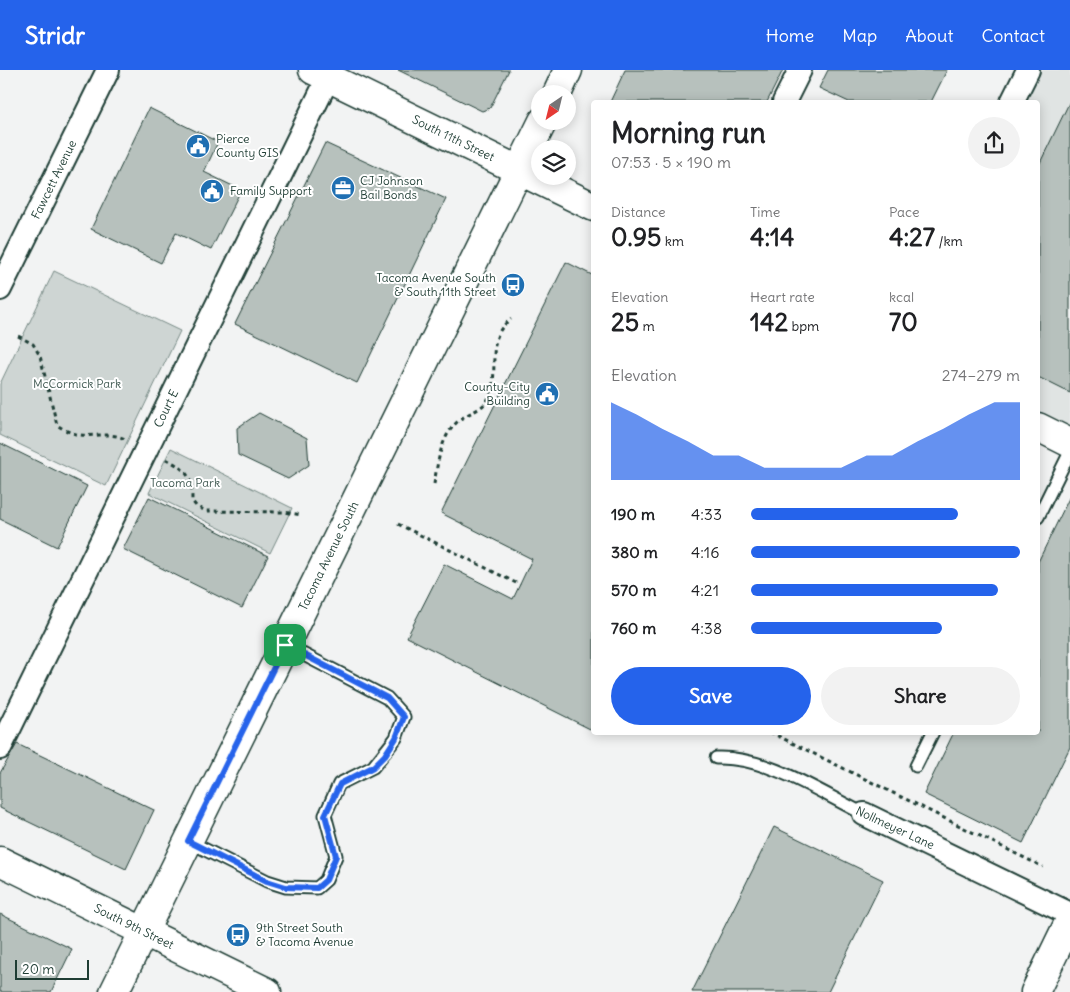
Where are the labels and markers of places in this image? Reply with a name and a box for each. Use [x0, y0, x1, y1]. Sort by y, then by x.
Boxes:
place label: Pierce County GIS [216, 131, 279, 160]
public building icon: Pierce County GIS [185, 133, 211, 159]
place label: CJ Johnson Bail Bonds [360, 173, 423, 202]
office icon: CJ Johnson Bail Bonds [330, 175, 356, 201]
public building icon: Family Support [199, 178, 225, 204]
place label: Family Support [230, 183, 312, 198]
place label: Tacoma Avenue South & South 11th Street [376, 270, 496, 299]
bus stop icon: Tacoma Avenue South & South 11th Street [500, 272, 526, 298]
place label: County-City Building [464, 379, 530, 408]
public building icon: County-City Building [534, 381, 560, 407]
pin [264, 624, 306, 666]
place label: 9th Street South & Tacoma Avenue [256, 920, 354, 949]
bus stop icon: 9th Street South & Tacoma Avenue [225, 922, 251, 948]

